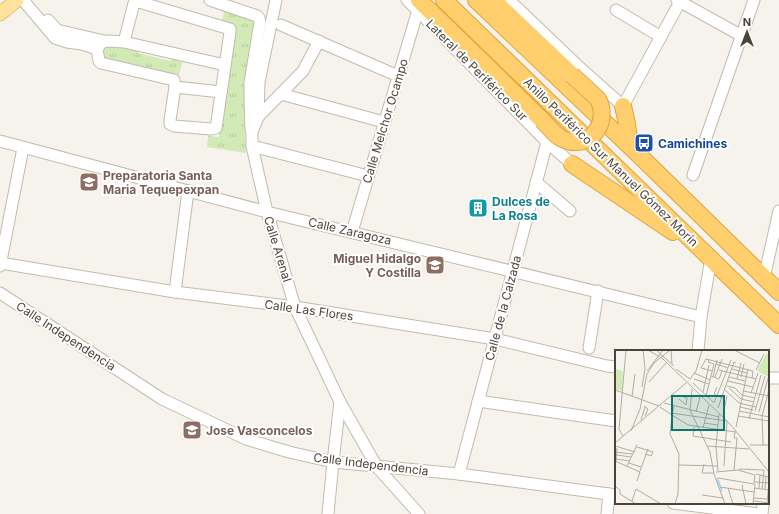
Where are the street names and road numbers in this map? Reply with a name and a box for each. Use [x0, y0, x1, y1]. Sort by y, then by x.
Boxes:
street label: Lateral de Periférico Sur [423, 16, 531, 124]
street label: Calle Melchor Ocampo [359, 57, 411, 185]
street label: Anillo Periférico Sur Manuel Gómez Morín [521, 74, 701, 250]
street label: Calle Arenal [261, 214, 295, 284]
street label: Calle Zaragoza [307, 214, 393, 248]
street label: Calle de la Calzada [482, 254, 524, 362]
street label: Calle Las Flores [264, 296, 354, 324]
street label: Calle Independencia [13, 298, 119, 374]
street label: Calle Independencia [313, 450, 429, 478]

